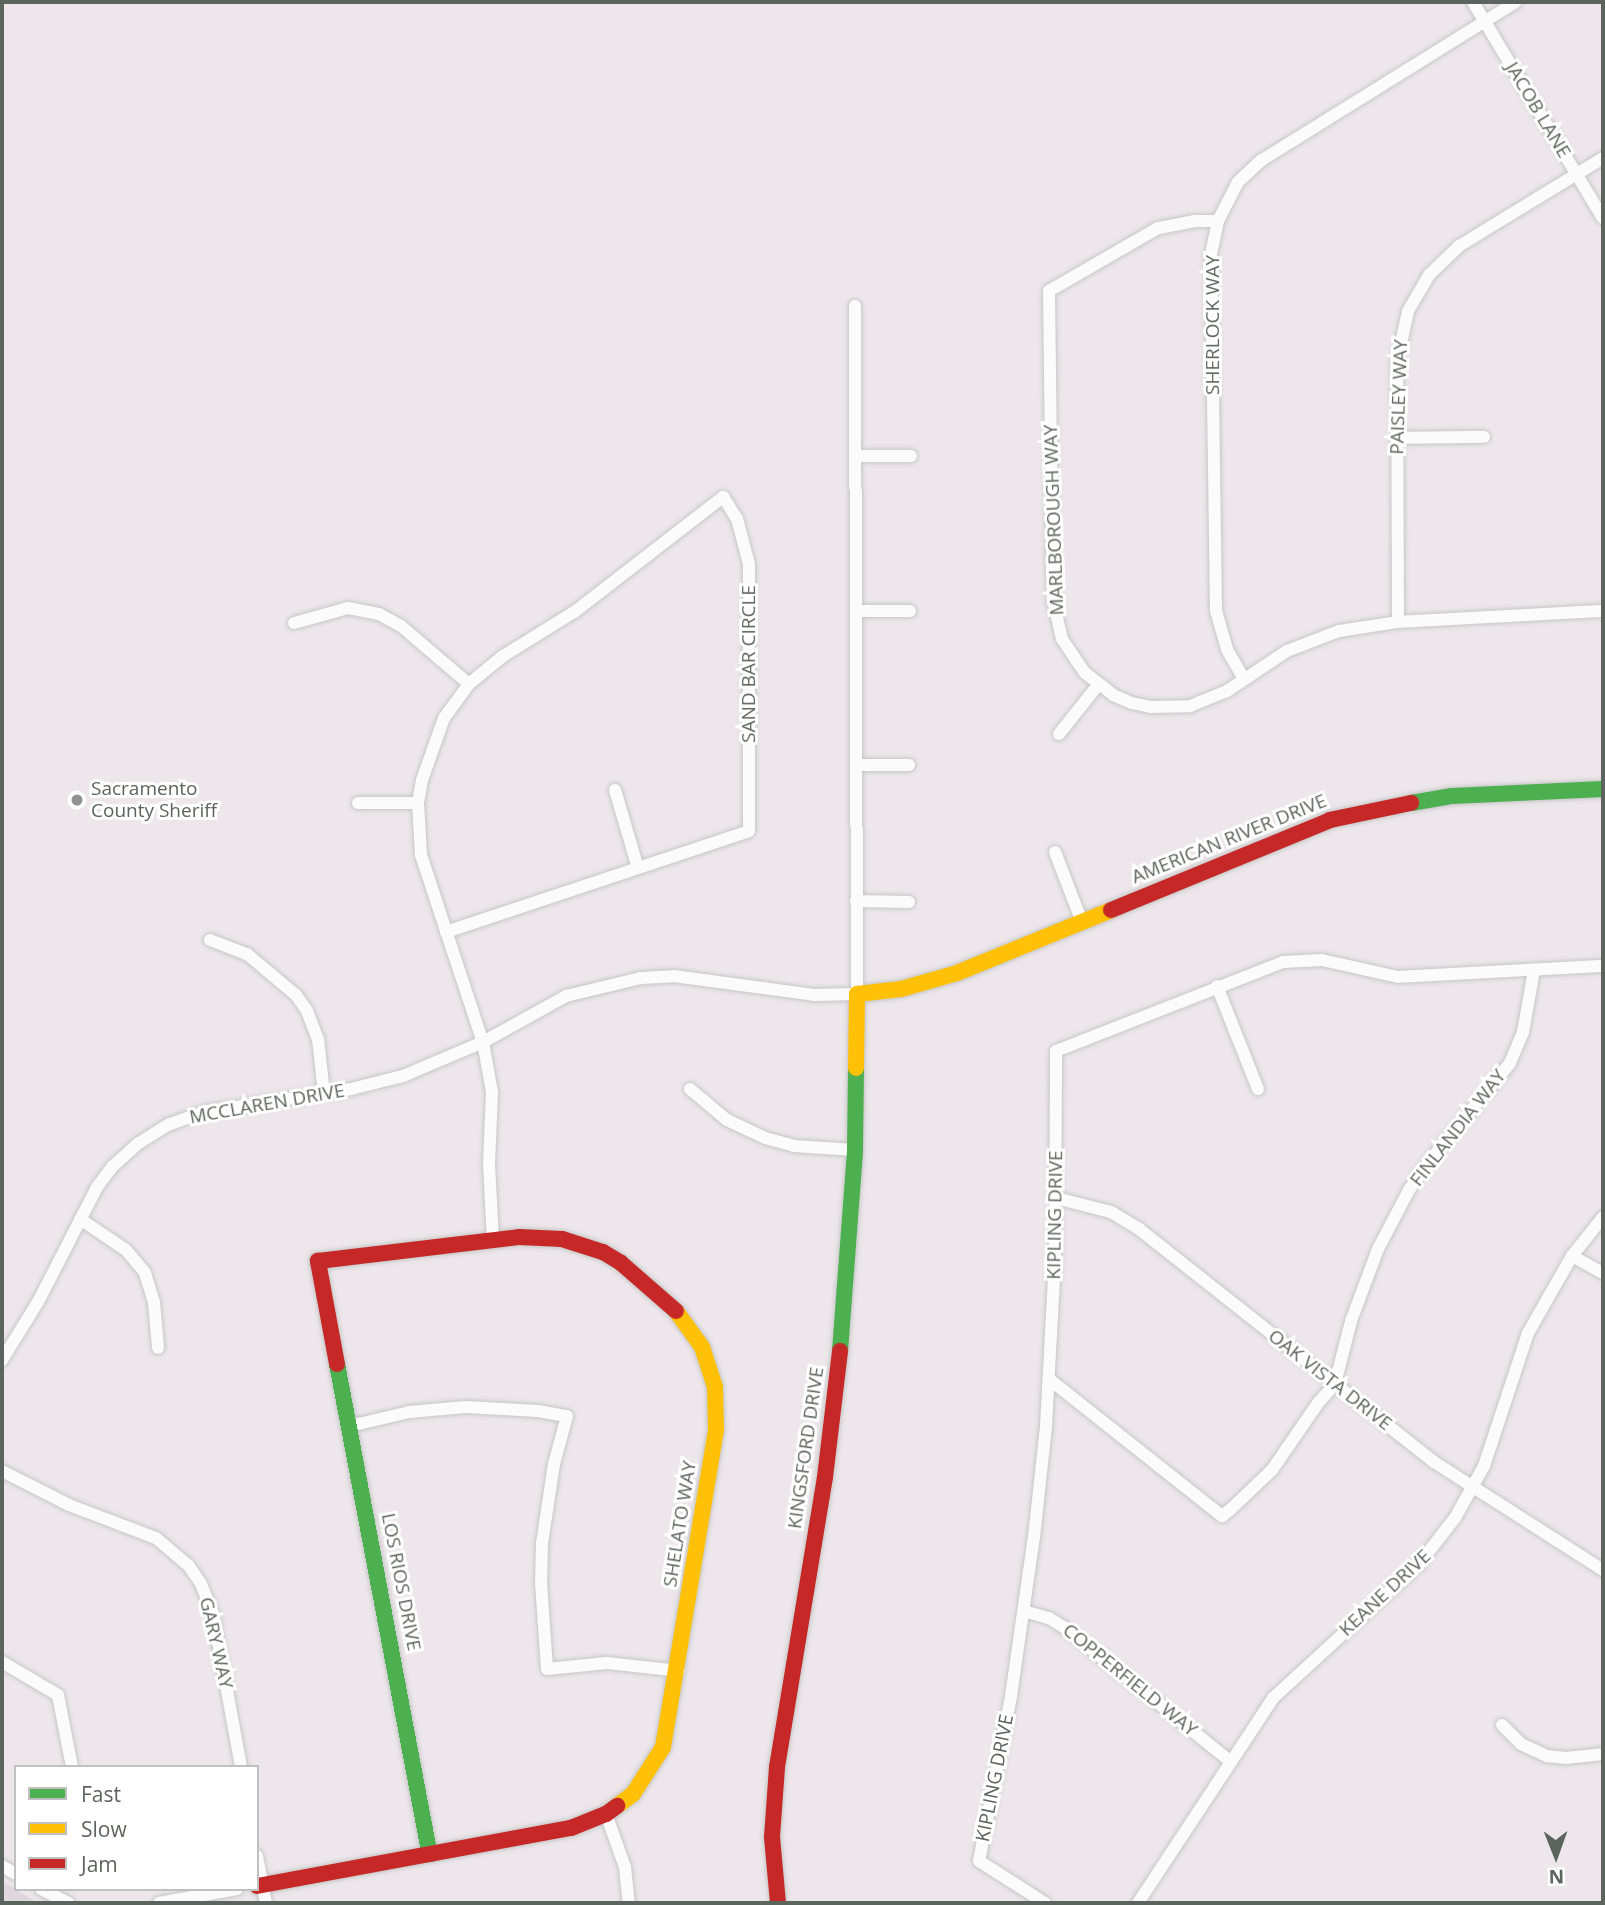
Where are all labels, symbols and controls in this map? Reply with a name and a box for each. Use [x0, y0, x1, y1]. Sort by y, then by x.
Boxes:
street label: JACOB LANE [1500, 58, 1576, 162]
street label: SHERLOCK WAY [1202, 255, 1224, 395]
street label: PAISLEY WAY [1386, 339, 1412, 455]
street label: MARLBOROUGH WAY [1039, 424, 1069, 616]
street label: SAND BAR CIRCLE [738, 585, 760, 743]
place label: Sacramento County Sheriff [91, 778, 217, 822]
street label: AMERICAN RIVER DRIVE [1128, 789, 1330, 889]
marker: Sacramento County Sheriff [69, 792, 85, 808]
street label: FINLANDIA WAY [1405, 1065, 1511, 1191]
street label: MCCLAREN DRIVE [188, 1079, 346, 1129]
street label: KIPLING DRIVE [1042, 1150, 1068, 1280]
street label: OAK VISTA DRIVE [1264, 1325, 1396, 1435]
street label: KINGSFORD DRIVE [783, 1366, 829, 1530]
street label: SHELATO WAY [659, 1459, 701, 1589]
street label: LOS RIOS DRIVE [376, 1511, 426, 1653]
street label: KEANE DRIVE [1335, 1545, 1435, 1641]
street label: GARY WAY [194, 1595, 238, 1691]
street label: COPPERFIELD WAY [1058, 1619, 1202, 1741]
street label: KIPLING DRIVE [971, 1712, 1019, 1844]
legend [14, 1765, 259, 1891]
text: Fast [81, 1780, 121, 1808]
text: Slow [81, 1815, 127, 1843]
north arrow [1521, 1821, 1591, 1891]
text: Jam [81, 1850, 118, 1878]
text: N [1548, 1864, 1564, 1890]

